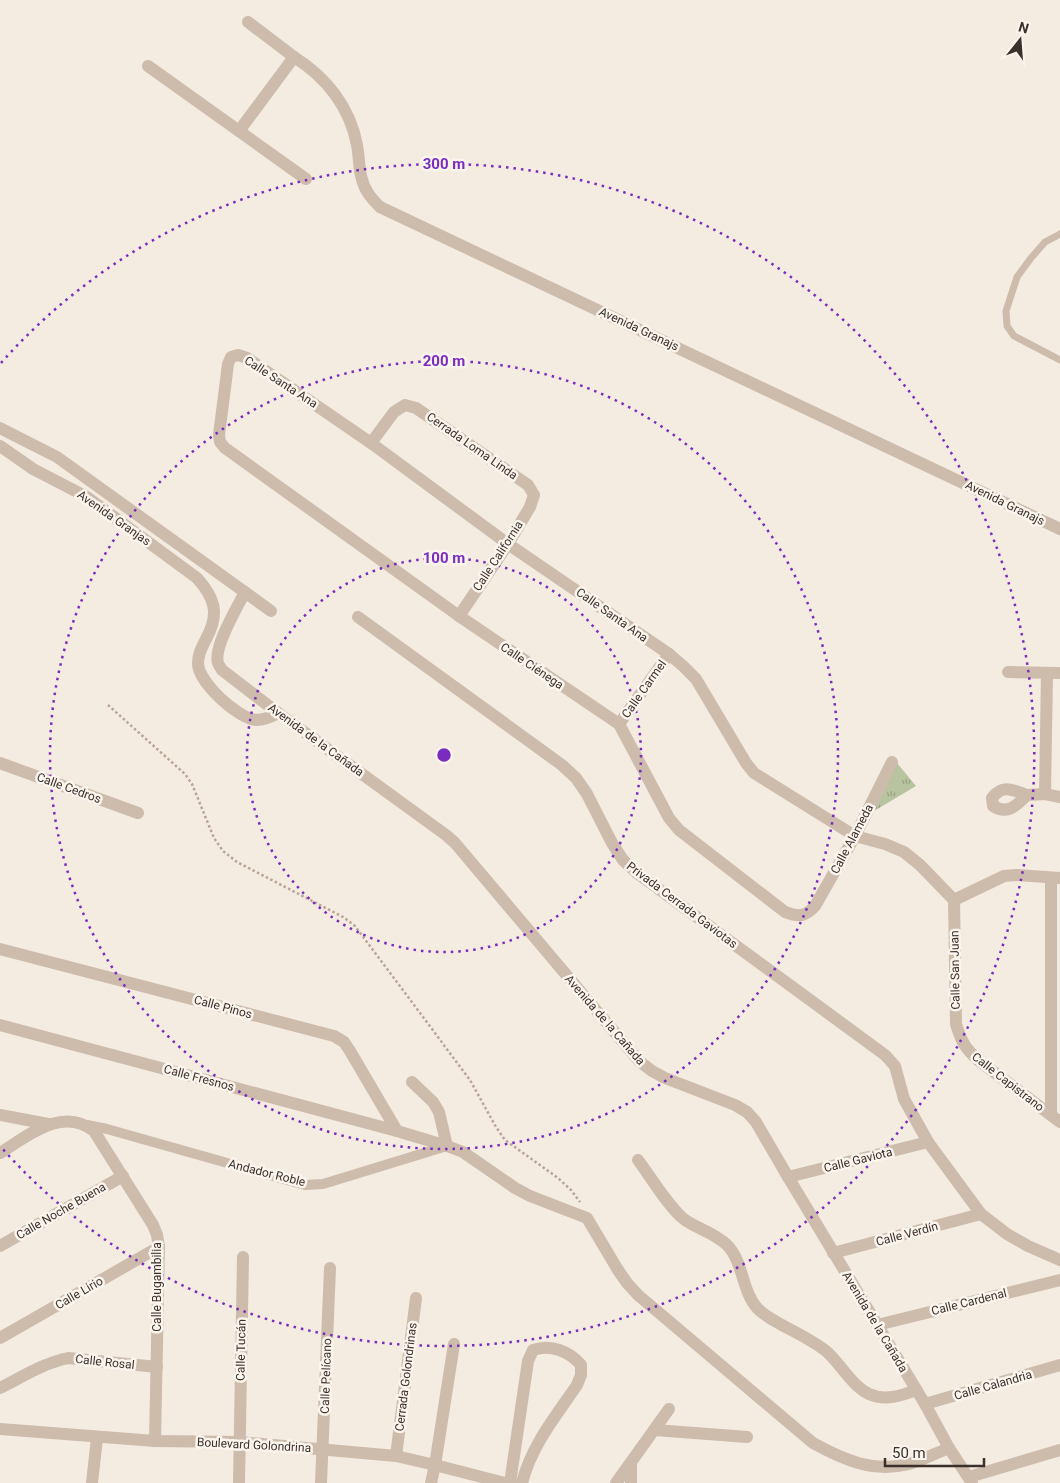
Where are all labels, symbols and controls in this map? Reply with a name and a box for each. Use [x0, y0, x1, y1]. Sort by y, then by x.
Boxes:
north arrow [995, 15, 1045, 65]
text: N [1017, 18, 1031, 37]
text: 300 m [423, 155, 465, 173]
street label: Avenida Granajs [597, 304, 681, 354]
text: 200 m [423, 352, 465, 370]
street label: Calle Santa Ana [242, 353, 320, 411]
street label: Cerrada Loma Linda [424, 409, 520, 483]
street label: Avenida Granajs [963, 478, 1047, 528]
street label: Avenida Granjas [75, 488, 153, 548]
street label: Calle California [470, 518, 526, 594]
text: 100 m [423, 549, 465, 567]
street label: Calle Santa Ana [573, 585, 651, 645]
street label: Calle Ciénega [498, 640, 566, 692]
street label: Calle Carmel [619, 657, 669, 721]
street label: Avenida de la Cañada [265, 701, 367, 779]
centre of rings [435, 746, 453, 764]
street label: Calle Cedros [35, 770, 103, 806]
street label: Calle Alameda [828, 802, 876, 876]
street label: Privada Cerrada Gaviotas [624, 859, 740, 951]
street label: Calle San Juan [947, 930, 963, 1010]
street label: Avenida de la Cañada [562, 972, 648, 1068]
street label: Calle Pinos [192, 993, 254, 1021]
street label: Calle Capistrano [969, 1050, 1047, 1115]
street label: Calle Fresnos [162, 1062, 236, 1094]
street label: Calle Gaviota [822, 1145, 894, 1175]
street label: Andador Roble [227, 1157, 307, 1189]
street label: Calle Noche Buena [14, 1180, 108, 1242]
street label: Calle Verdín [874, 1219, 940, 1249]
street label: Calle Bugambilia [150, 1242, 164, 1332]
street label: Avenida de la Cañada [839, 1269, 911, 1375]
street label: Calle Lirio [53, 1274, 105, 1312]
street label: Calle Cardenal [930, 1286, 1008, 1318]
street label: Calle Tucán [233, 1319, 249, 1381]
street label: Cerrada Golondrinas [392, 1322, 420, 1432]
street label: Calle Pelícano [318, 1338, 334, 1414]
street label: Calle Rosal [75, 1352, 135, 1372]
street label: Calle Calandria [953, 1367, 1033, 1403]
street label: Boulevard Golondrina [197, 1435, 311, 1455]
scale bar [885, 1436, 984, 1468]
text: 50 m [892, 1444, 926, 1462]

